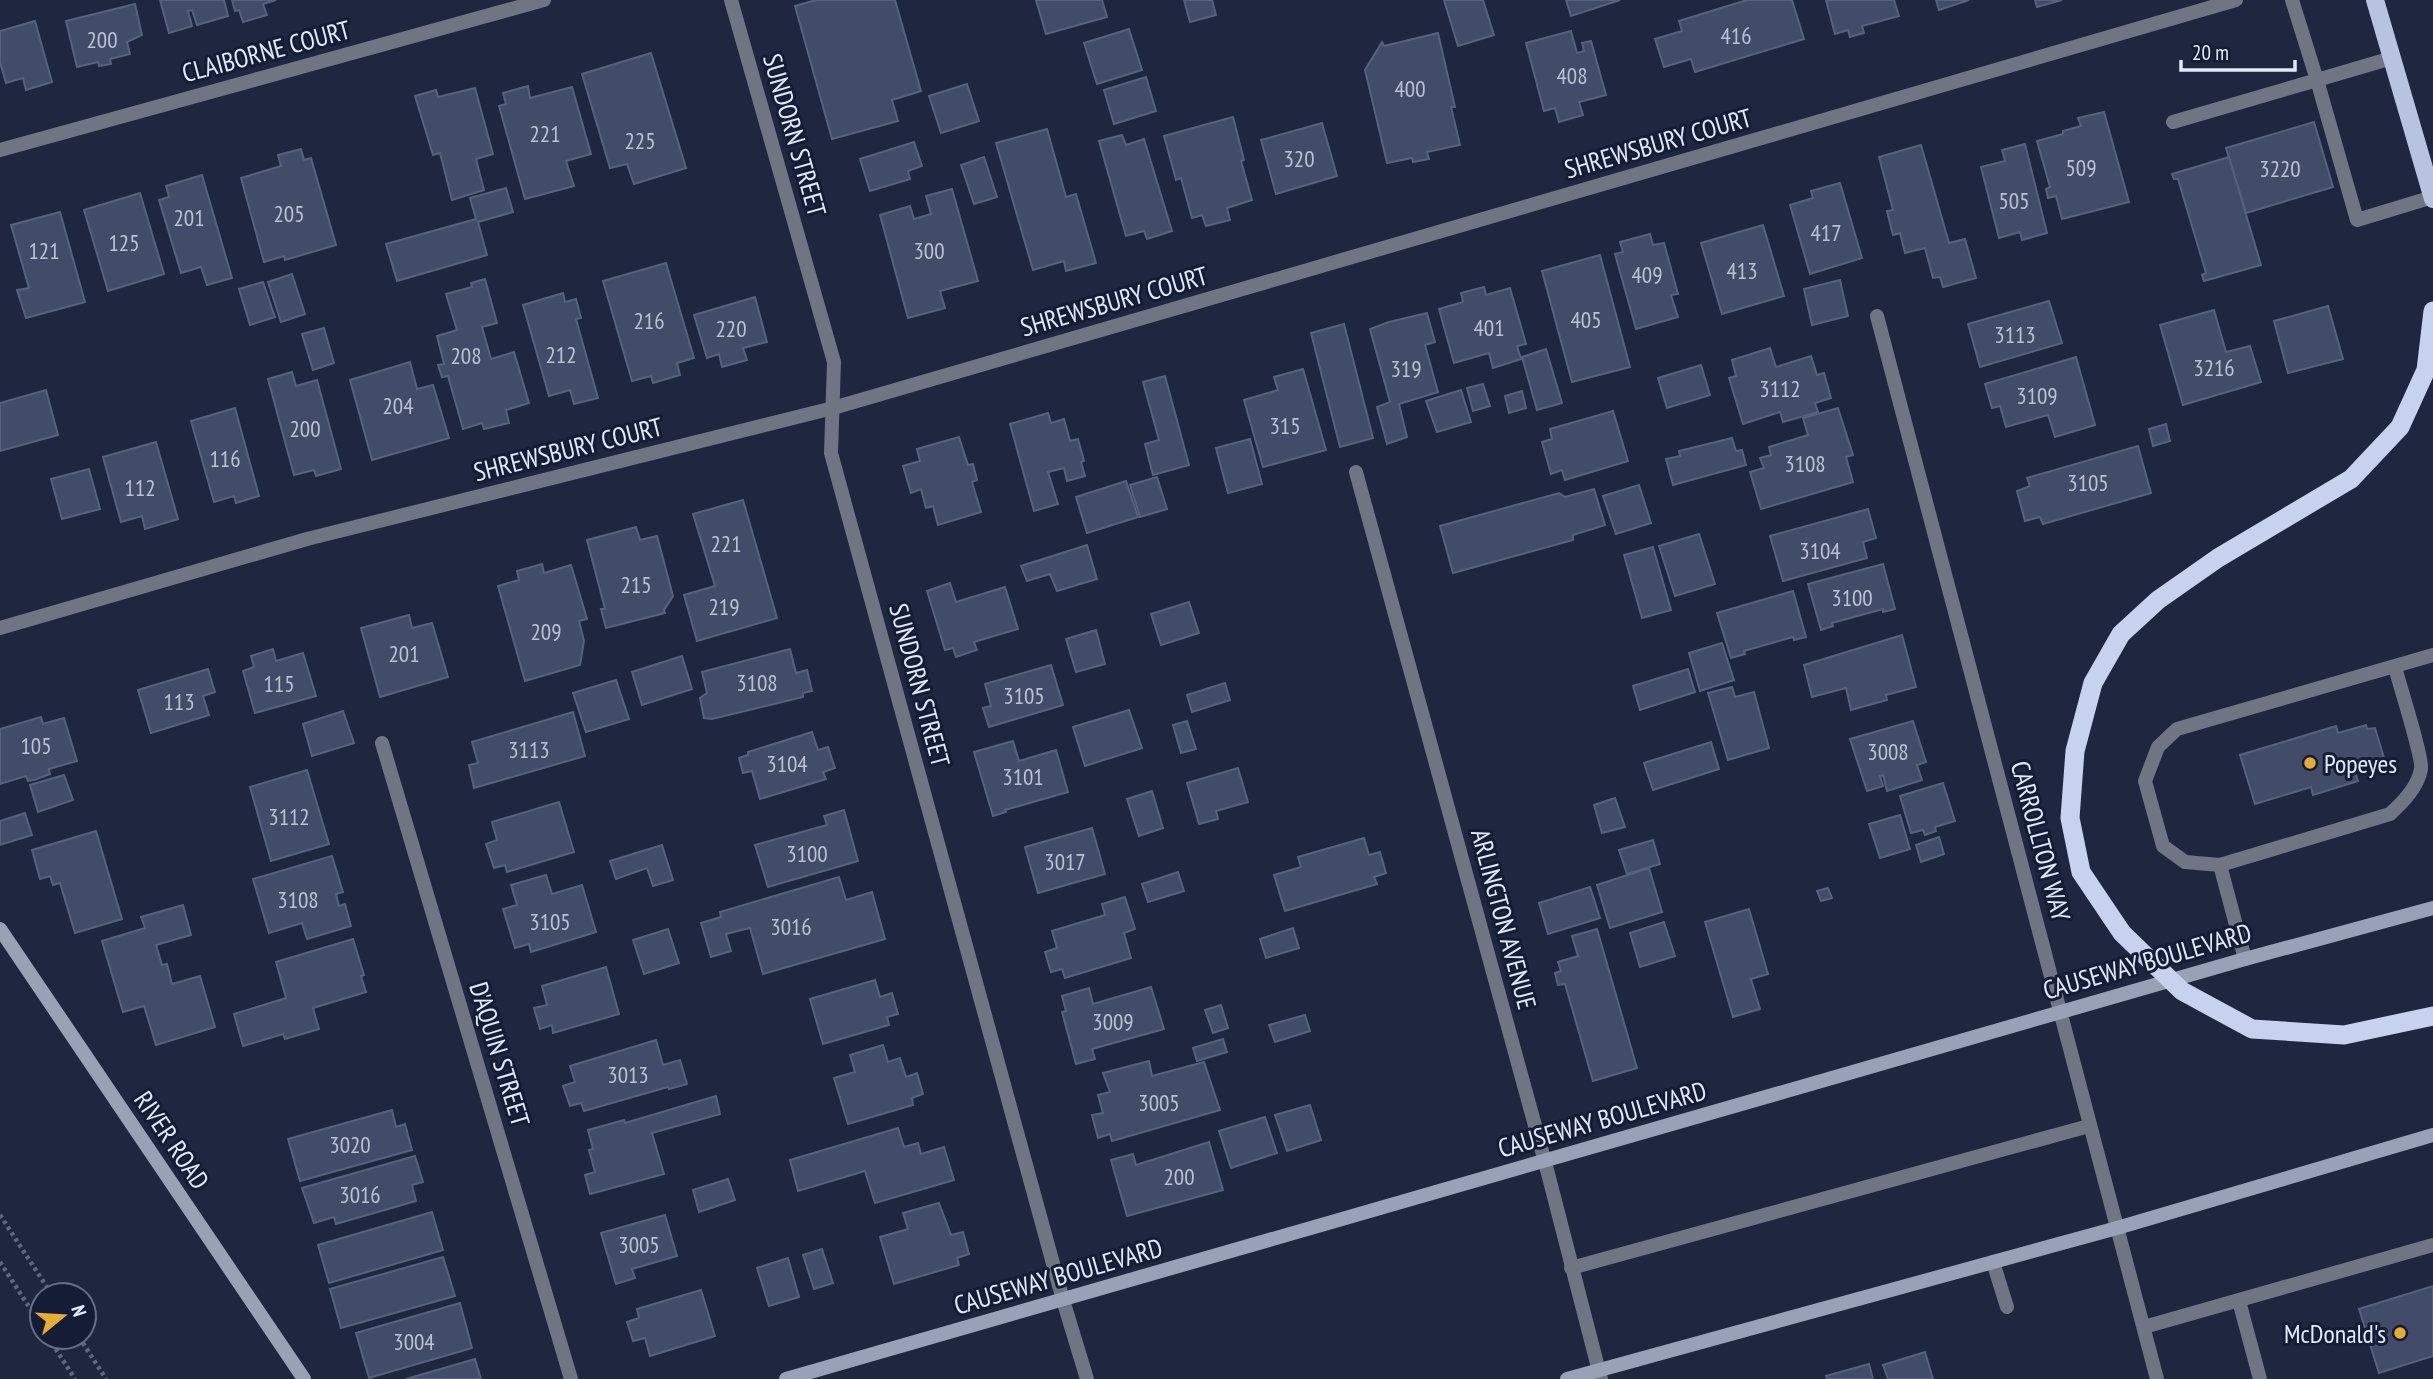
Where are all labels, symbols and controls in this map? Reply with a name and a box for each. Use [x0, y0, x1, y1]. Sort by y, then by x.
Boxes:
street label: CLAIBORNE COURT [178, 13, 354, 89]
house number: 416 [1720, 21, 1752, 50]
house number: 200 [86, 25, 118, 54]
scale bar [2181, 28, 2295, 72]
text: 20 m [2192, 39, 2229, 66]
street label: SUNDORN STREET [756, 50, 834, 221]
house number: 408 [1556, 61, 1588, 90]
house number: 400 [1394, 74, 1426, 103]
street label: SHREWSBURY COURT [1561, 100, 1756, 185]
house number: 221 [529, 119, 561, 148]
house number: 225 [624, 126, 656, 155]
house number: 320 [1283, 144, 1315, 173]
house number: 509 [2065, 153, 2097, 182]
house number: 3220 [2259, 154, 2301, 183]
house number: 505 [1998, 186, 2030, 215]
house number: 205 [273, 199, 305, 228]
house number: 201 [173, 203, 205, 232]
house number: 417 [1810, 218, 1842, 247]
house number: 125 [108, 228, 140, 257]
house number: 121 [28, 236, 60, 265]
house number: 300 [913, 236, 945, 265]
house number: 413 [1726, 256, 1758, 285]
street label: SHREWSBURY COURT [1017, 258, 1212, 343]
house number: 409 [1631, 260, 1663, 289]
house number: 405 [1570, 305, 1602, 334]
house number: 216 [633, 306, 665, 335]
house number: 401 [1473, 313, 1505, 342]
house number: 220 [715, 314, 747, 343]
house number: 3113 [1994, 320, 2036, 349]
house number: 212 [545, 340, 577, 369]
house number: 208 [450, 341, 482, 370]
house number: 3216 [2193, 353, 2235, 382]
house number: 319 [1390, 354, 1422, 383]
house number: 3112 [1759, 374, 1801, 403]
house number: 3109 [2016, 381, 2058, 410]
house number: 204 [382, 391, 414, 420]
street label: SHREWSBURY COURT [470, 410, 666, 488]
house number: 315 [1269, 411, 1301, 440]
house number: 200 [289, 414, 321, 443]
house number: 116 [209, 444, 241, 473]
house number: 3108 [1784, 449, 1826, 478]
house number: 3105 [2067, 468, 2109, 497]
house number: 112 [124, 473, 156, 502]
house number: 221 [710, 529, 742, 558]
house number: 3104 [1799, 536, 1841, 565]
house number: 215 [620, 570, 652, 599]
house number: 3100 [1831, 583, 1873, 612]
house number: 219 [708, 592, 740, 621]
street label: SUNDORN STREET [882, 600, 958, 771]
house number: 209 [530, 617, 562, 646]
house number: 201 [388, 639, 420, 668]
house number: 3108 [736, 668, 778, 697]
house number: 115 [263, 669, 295, 698]
house number: 3105 [1003, 681, 1045, 710]
house number: 113 [163, 687, 195, 716]
house number: 105 [20, 731, 52, 760]
house number: 3113 [508, 735, 550, 764]
house number: 3008 [1867, 737, 1909, 766]
place label: Popeyes [2324, 747, 2397, 780]
house number: 3104 [766, 749, 808, 778]
marker: Popeyes [2302, 755, 2318, 771]
street label: CARROLLTON WAY [2004, 757, 2078, 925]
house number: 3101 [1002, 762, 1044, 791]
house number: 3112 [268, 802, 310, 831]
street label: ARLINGTON AVENUE [1464, 825, 1544, 1013]
house number: 3100 [786, 839, 828, 868]
house number: 3017 [1044, 847, 1086, 876]
house number: 3108 [277, 885, 319, 914]
house number: 3105 [529, 907, 571, 936]
house number: 3016 [770, 912, 812, 941]
street label: CAUSEWAY BOULEVARD [2039, 915, 2255, 1007]
street label: D'AQUIN STREET [462, 978, 538, 1131]
house number: 3009 [1092, 1007, 1134, 1036]
house number: 3013 [607, 1060, 649, 1089]
street label: CAUSEWAY BOULEVARD [1494, 1073, 1710, 1165]
street label: RIVER ROAD [127, 1085, 217, 1195]
house number: 3005 [1138, 1088, 1180, 1117]
house number: 3020 [329, 1130, 371, 1159]
house number: 200 [1163, 1162, 1195, 1191]
house number: 3016 [339, 1180, 381, 1209]
house number: 3005 [618, 1230, 660, 1259]
street label: CAUSEWAY BOULEVARD [950, 1230, 1166, 1322]
north arrow [28, 1281, 98, 1351]
text: N [66, 1302, 92, 1319]
place label: McDonald's [2284, 1317, 2386, 1350]
marker: McDonald's [2392, 1325, 2408, 1341]
house number: 3004 [393, 1327, 435, 1356]

